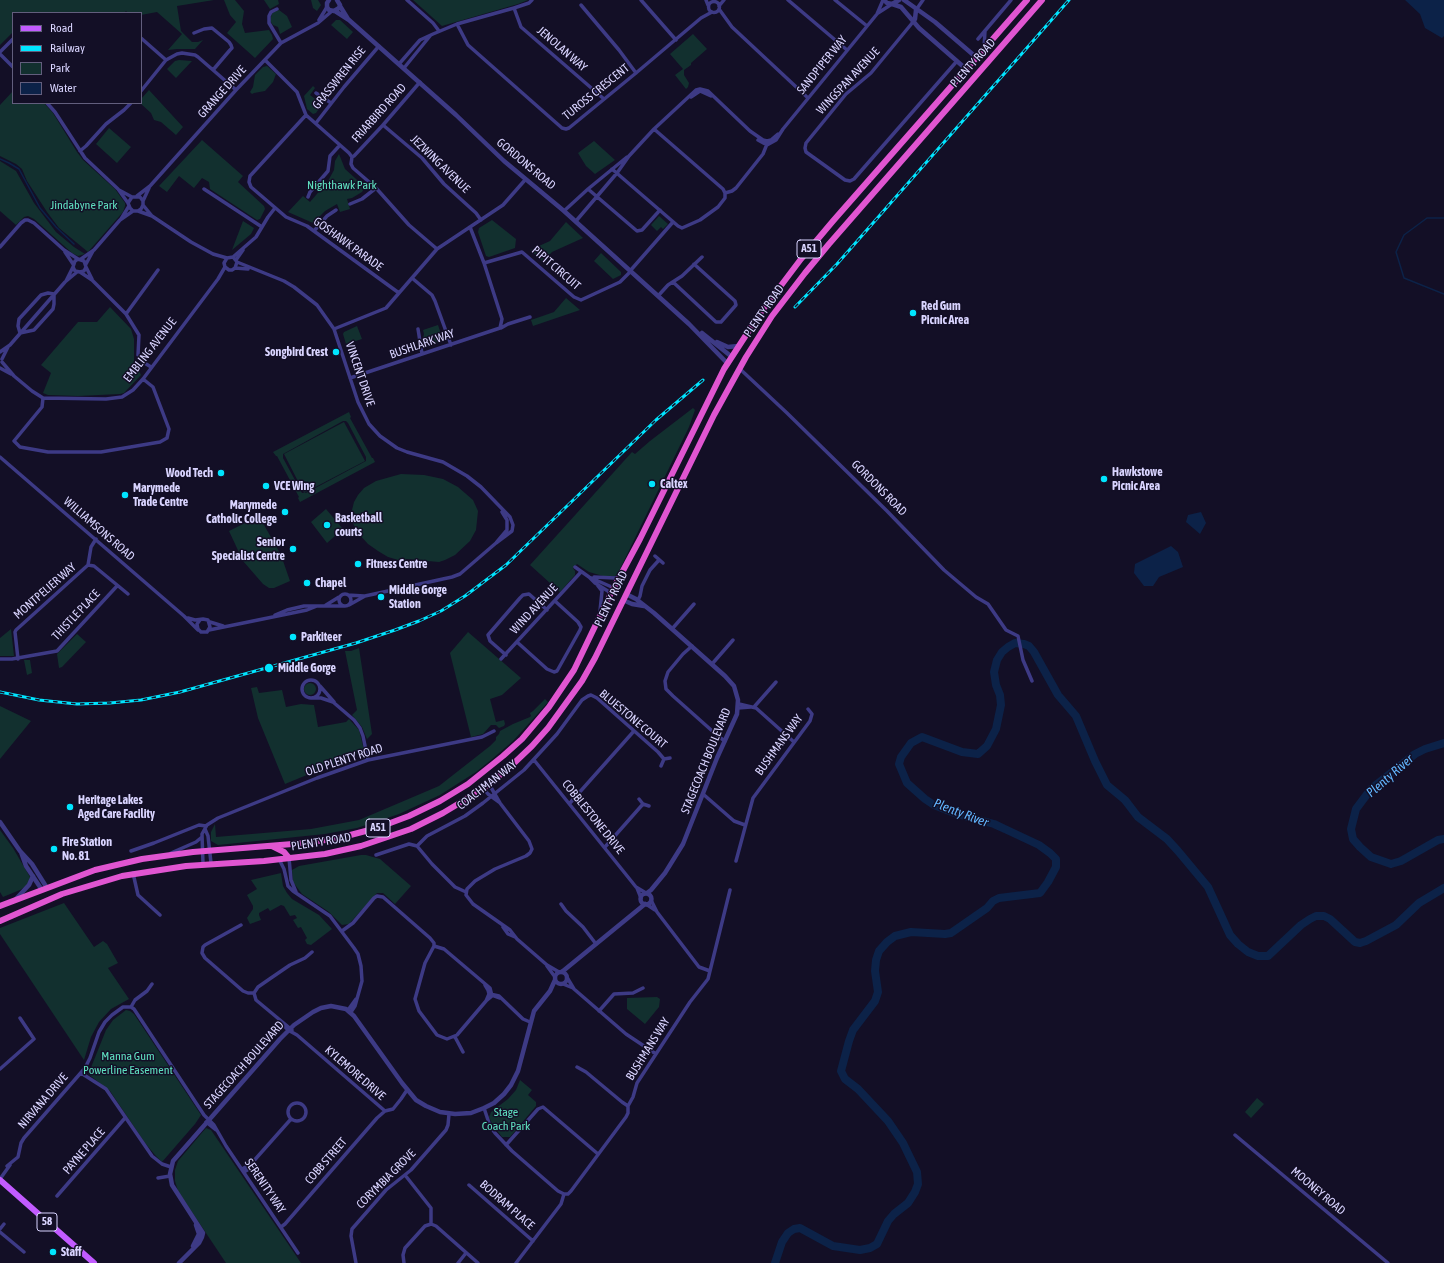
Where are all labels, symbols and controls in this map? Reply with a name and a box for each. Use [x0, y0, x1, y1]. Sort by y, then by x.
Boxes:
legend [12, 12, 142, 104]
text: Road [50, 21, 73, 35]
street label: JENOLAN WAY [534, 23, 590, 75]
street label: SANDPIPER WAY [794, 33, 850, 97]
street label: PLENTY ROAD [947, 36, 999, 90]
text: Railway [50, 41, 85, 55]
street label: GRASSWREN RISE [309, 44, 369, 112]
street label: WINGSPAN AVENUE [813, 45, 883, 117]
text: Park [50, 61, 70, 75]
street label: TUROSS CRESCENT [560, 61, 632, 123]
street label: GRANGE DRIVE [195, 63, 249, 121]
text: Water [50, 81, 76, 95]
street label: FRIARBIRD ROAD [349, 81, 409, 145]
street label: JEZWING AVENUE [407, 132, 473, 196]
street label: GORDONS ROAD [494, 135, 558, 193]
park label: Nighthawk Park [307, 178, 377, 192]
park label: Jindabyne Park [50, 198, 118, 212]
street label: GOSHAWK PARADE [311, 214, 385, 274]
road number: A51 [797, 240, 821, 258]
street label: PIPIT CIRCUIT [529, 243, 583, 293]
street label: PLENTY ROAD [741, 282, 787, 340]
place label: Red Gum Picnic Area [921, 299, 969, 327]
marker: Red Gum Picnic Area [908, 308, 918, 318]
street label: EMBLING AVENUE [120, 315, 180, 385]
street label: BUSHLARK WAY [388, 326, 456, 362]
street label: VINCENT DRIVE [342, 340, 378, 408]
place label: Songbird Crest [265, 345, 328, 359]
marker: Songbird Crest [331, 347, 341, 357]
street label: GORDONS ROAD [848, 457, 910, 519]
place label: Hawkstowe Picnic Area [1112, 465, 1163, 493]
place label: Wood Tech [166, 466, 213, 480]
marker: Wood Tech [216, 468, 226, 478]
marker: Hawkstowe Picnic Area [1099, 474, 1109, 484]
place label: Caltex [660, 477, 688, 491]
place label: VCE Wing [274, 479, 314, 493]
marker: Caltex [647, 479, 657, 489]
place label: Marymede Trade Centre [133, 481, 188, 509]
marker: VCE Wing [261, 481, 271, 491]
marker: Marymede Trade Centre [120, 490, 130, 500]
street label: WILLIAMSONS ROAD [61, 494, 137, 564]
place label: Marymede Catholic College [206, 498, 277, 526]
marker: Marymede Catholic College [280, 507, 290, 517]
place label: Basketball courts [335, 511, 382, 539]
marker: Basketball courts [322, 520, 332, 530]
place label: Senior Specialist Centre [212, 535, 285, 563]
marker: Senior Specialist Centre [288, 544, 298, 554]
place label: Fitness Centre [366, 557, 428, 571]
marker: Fitness Centre [353, 559, 363, 569]
street label: MONTPELIER WAY [11, 560, 79, 622]
street label: PLENTY ROAD [591, 569, 631, 629]
place label: Chapel [315, 576, 346, 590]
marker: Chapel [302, 578, 312, 588]
street label: WIND AVENUE [507, 581, 561, 637]
place label: Middle Gorge Station [389, 583, 447, 611]
street label: THISTLE PLACE [49, 587, 103, 643]
marker: Middle Gorge Station [376, 592, 386, 602]
place label: Parkiteer [301, 630, 341, 644]
marker: Parkiteer [288, 632, 298, 642]
place label: Middle Gorge [278, 661, 336, 675]
marker: Middle Gorge [263, 662, 275, 674]
street label: BLUESTONE COURT [596, 687, 670, 751]
street label: STAGECOACH BOULEVARD [678, 706, 734, 816]
street label: BUSHMANS WAY [752, 712, 806, 778]
street label: OLD PLENTY ROAD [304, 741, 384, 779]
water label: Plenty River [1363, 751, 1417, 801]
street label: COACHMAN WAY [454, 757, 520, 813]
street label: COBBLESTONE DRIVE [559, 777, 627, 857]
place label: Heritage Lakes Aged Care Facility [78, 793, 155, 821]
water label: Plenty River [932, 795, 990, 831]
marker: Heritage Lakes Aged Care Facility [65, 802, 75, 812]
road number: A51 [366, 819, 390, 837]
street label: PLENTY ROAD [290, 830, 352, 854]
place label: Fire Station No. 81 [62, 835, 112, 863]
marker: Fire Station No. 81 [49, 844, 59, 854]
street label: BUSHMANS WAY [623, 1015, 673, 1083]
street label: STAGECOACH BOULEVARD [201, 1018, 287, 1112]
street label: KYLEMORE DRIVE [322, 1043, 388, 1103]
park label: Manna Gum Powerline Easement [83, 1049, 173, 1077]
street label: NIRVANA DRIVE [15, 1070, 71, 1132]
park label: Stage Coach Park [482, 1105, 530, 1133]
street label: PAYNE PLACE [60, 1125, 108, 1177]
street label: COBB STREET [302, 1135, 350, 1187]
street label: CORYMBIA GROVE [353, 1146, 419, 1212]
street label: SERENITY WAY [241, 1156, 289, 1216]
street label: MOONEY ROAD [1288, 1164, 1348, 1218]
street label: BODRAM PLACE [477, 1177, 537, 1233]
road number: 58 [37, 1213, 57, 1231]
place label: Staff [61, 1245, 82, 1259]
marker: Staff [48, 1247, 58, 1257]

